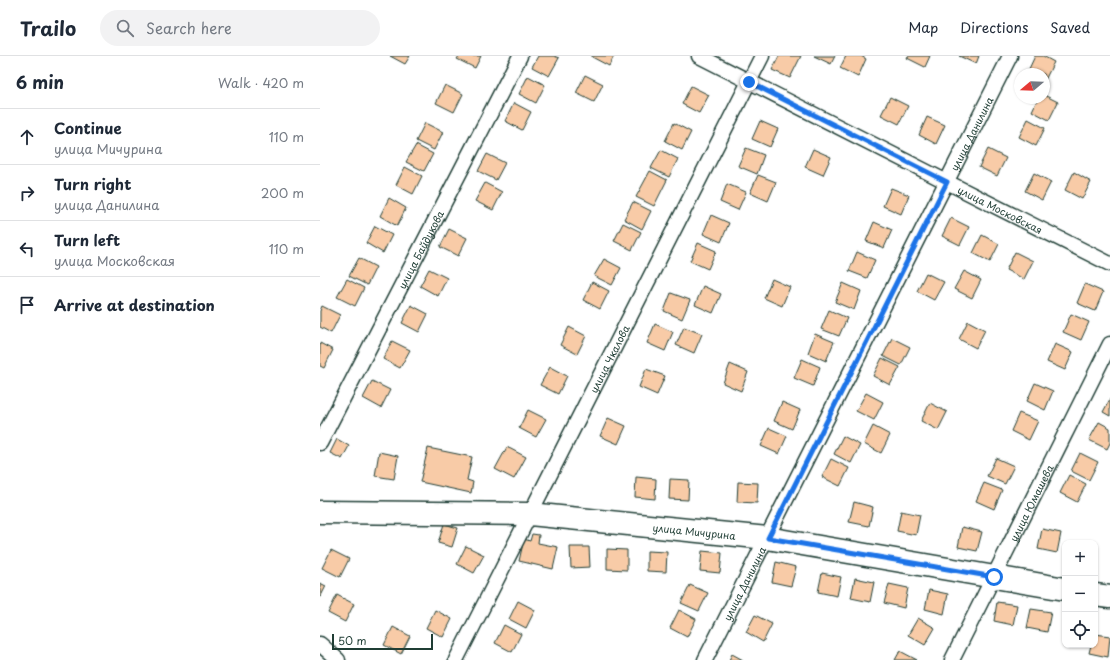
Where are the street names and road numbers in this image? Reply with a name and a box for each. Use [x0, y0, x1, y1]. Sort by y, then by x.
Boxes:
street label: улица Данилина [946, 93, 996, 173]
street label: улица Московская [955, 181, 1045, 237]
street label: улица Байдукова [394, 207, 447, 291]
street label: улица Чкалова [585, 321, 633, 395]
street label: улица Юмашева [1005, 461, 1057, 544]
street label: улица Мичурина [652, 519, 737, 542]
street label: улица Данилина [719, 543, 769, 623]

